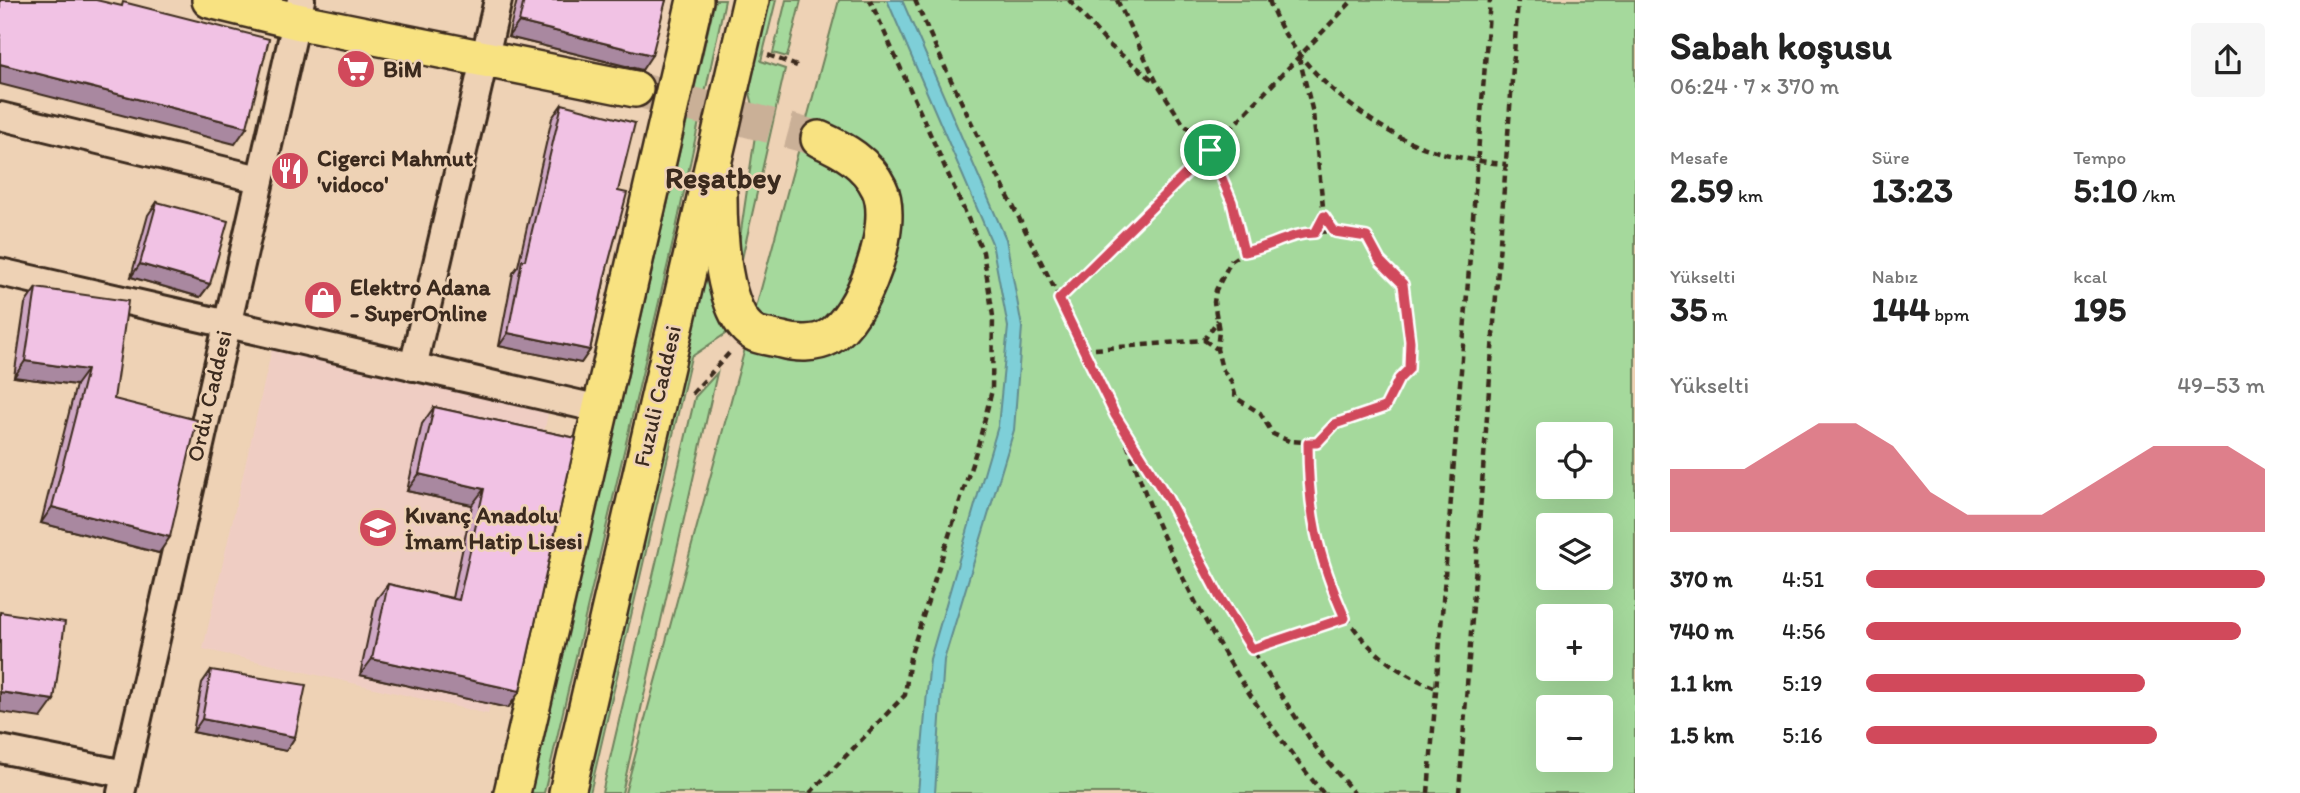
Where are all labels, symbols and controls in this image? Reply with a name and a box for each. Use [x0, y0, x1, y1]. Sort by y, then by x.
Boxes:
text: Sabah koşusu [1670, 23, 1892, 69]
button: share [2191, 23, 2265, 97]
supermarket icon: BiM [335, 48, 377, 90]
place label: BiM [383, 55, 422, 83]
text: 06:24 · 7 × 370 m [1670, 72, 1839, 100]
pin [1180, 120, 1240, 180]
icon: arrive [1191, 131, 1229, 169]
place label: Cigerci Mahmut 'vidoco' [317, 144, 473, 198]
text: Mesafe [1670, 146, 1728, 169]
text: Süre [1872, 146, 1909, 169]
text: Tempo [2073, 146, 2126, 169]
restaurant icon: Cigerci Mahmut 'vidoco' [269, 150, 311, 192]
district label: Reşatbey [665, 159, 782, 196]
text: 2.59 [1670, 169, 1734, 211]
text: 13:23 [1872, 169, 1953, 211]
text: 5:10 [2073, 169, 2138, 211]
text: km [1734, 184, 1763, 207]
text: /km [2138, 184, 2176, 207]
text: Yükselti [1670, 265, 1735, 288]
text: Nabız [1872, 265, 1918, 288]
text: kcal [2073, 265, 2107, 288]
place label: Elektro Adana - SuperOnline [350, 273, 492, 327]
shop icon: Elektro Adana - SuperOnline [302, 279, 344, 321]
text: 35 [1670, 288, 1707, 330]
text: 144 [1872, 288, 1930, 330]
text: 195 [2073, 288, 2126, 330]
text: m [1707, 303, 1728, 326]
text: bpm [1930, 303, 1970, 326]
street label: Fuzuli Caddesi [627, 323, 687, 469]
street label: Ordu Caddesi [180, 327, 238, 465]
text: Yükselti [1670, 371, 1749, 399]
text: 49–53 m [2177, 371, 2265, 399]
map controls [1536, 422, 1613, 772]
button: locate [1536, 422, 1613, 499]
place label: Kıvanç Anadolu İmam Hatip Lisesi [405, 501, 583, 555]
school or university icon: Kıvanç Anadolu İmam Hatip Lisesi [357, 507, 399, 549]
button: layers [1536, 513, 1613, 590]
text: 370 m [1670, 565, 1733, 593]
text: 4:51 [1782, 565, 1824, 593]
button: + [1536, 604, 1613, 681]
text: 740 m [1670, 617, 1734, 645]
text: 4:56 [1782, 617, 1826, 645]
text: 1.1 km [1670, 669, 1733, 697]
text: 5:19 [1782, 669, 1822, 697]
button: − [1536, 695, 1613, 772]
text: 1.5 km [1670, 721, 1734, 749]
text: 5:16 [1782, 721, 1823, 749]

